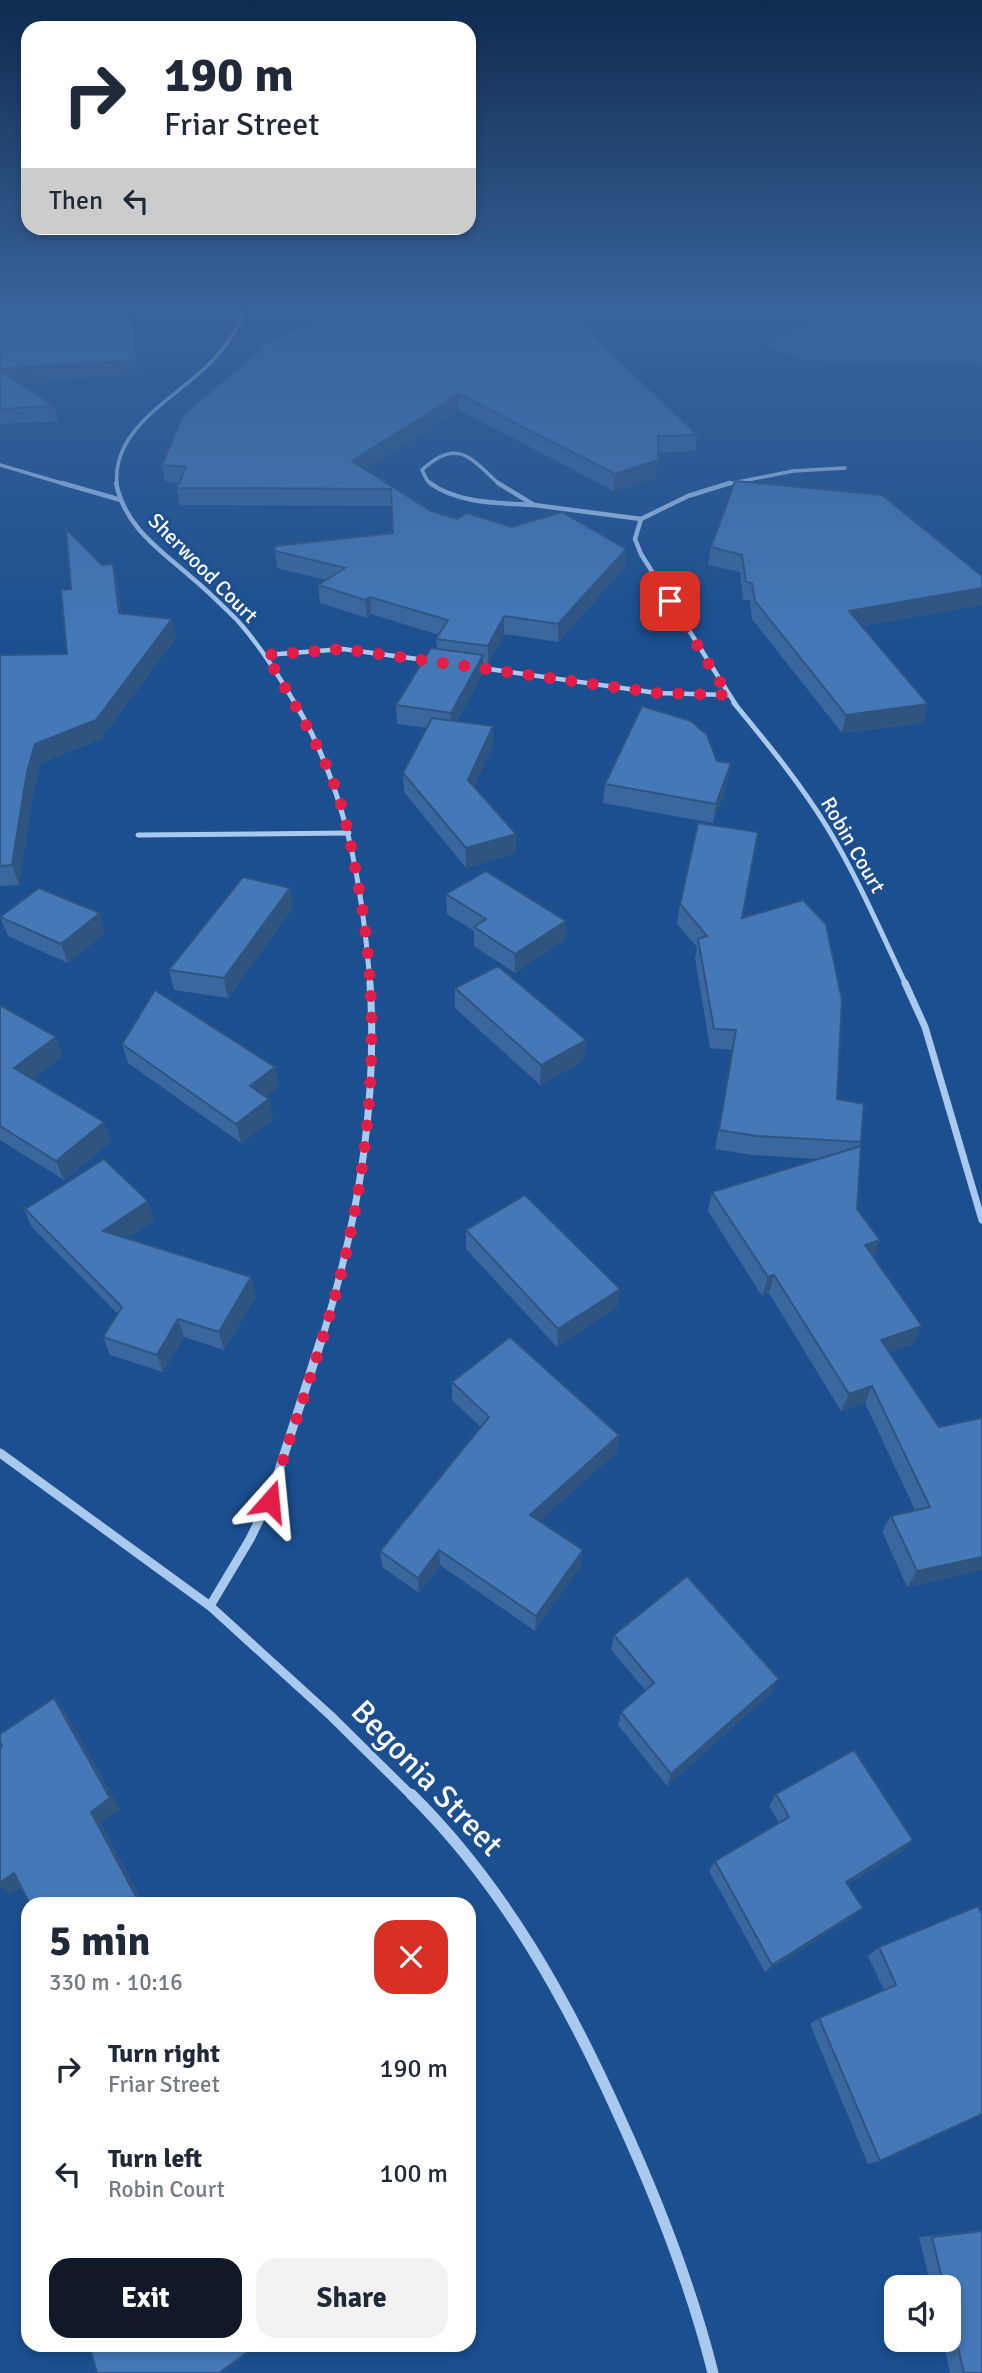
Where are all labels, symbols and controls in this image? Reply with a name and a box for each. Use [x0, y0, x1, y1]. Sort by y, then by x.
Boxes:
text: 190 m [164, 45, 294, 105]
icon: right [49, 49, 140, 140]
text: Friar Street [164, 105, 319, 144]
icon: left [117, 182, 155, 220]
text: Then [49, 185, 103, 217]
street label: Sherwood Court [143, 508, 263, 628]
pin [640, 571, 700, 631]
icon: arrive [651, 582, 689, 620]
street label: Robin Court [815, 792, 891, 898]
position arrow [233, 1464, 307, 1538]
street label: Begonia Street [343, 1692, 511, 1864]
text: 5 min [49, 1916, 150, 1967]
button: close [374, 1920, 448, 1994]
text: 330 m · 10:16 [49, 1968, 183, 1997]
text: Turn right [108, 2038, 220, 2070]
icon: right [49, 2050, 87, 2088]
text: 190 m [379, 2053, 448, 2085]
text: Friar Street [108, 2070, 220, 2099]
text: Turn left [108, 2143, 202, 2175]
icon: left [49, 2155, 87, 2193]
text: 100 m [379, 2158, 448, 2190]
text: Robin Court [108, 2175, 225, 2204]
button: Exit [49, 2258, 242, 2338]
button: Share [256, 2258, 448, 2338]
map controls [884, 2275, 961, 2352]
button: sound [884, 2275, 961, 2352]

